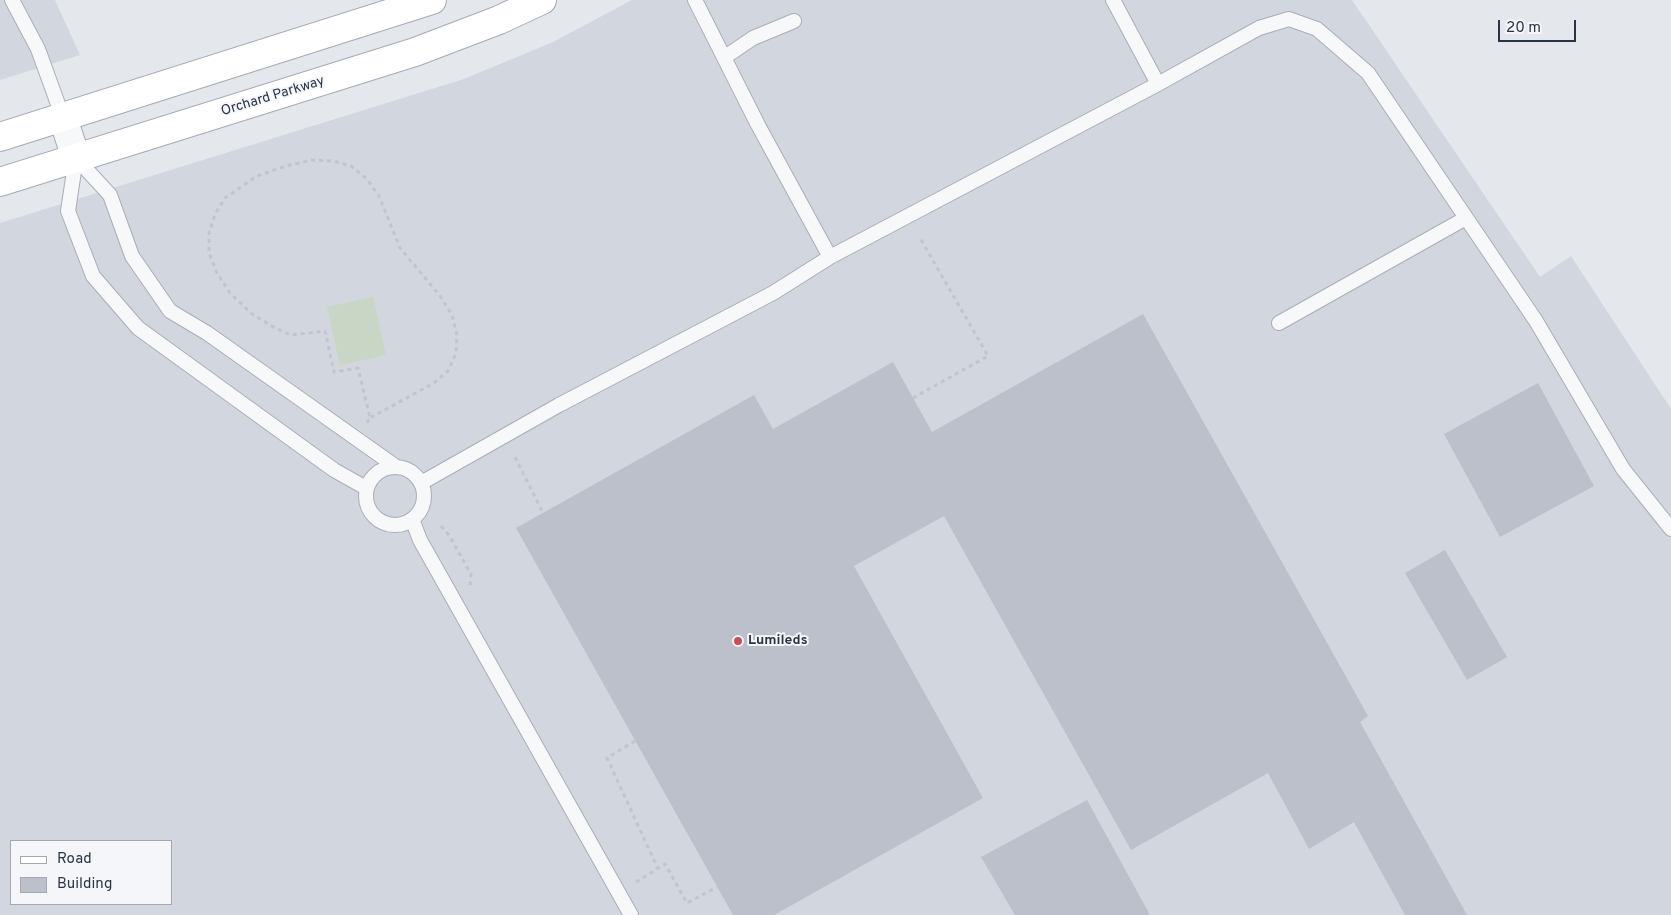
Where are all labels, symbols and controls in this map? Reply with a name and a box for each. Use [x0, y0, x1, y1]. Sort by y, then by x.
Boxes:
scale bar [1501, 10, 1578, 42]
text: 20 m [1506, 19, 1541, 38]
street label: Orchard Parkway [219, 73, 327, 121]
place label: Lumileds [748, 633, 808, 649]
marker: Lumileds [732, 635, 744, 647]
legend [10, 840, 172, 905]
text: Road [57, 850, 92, 869]
text: Building [57, 875, 112, 894]

